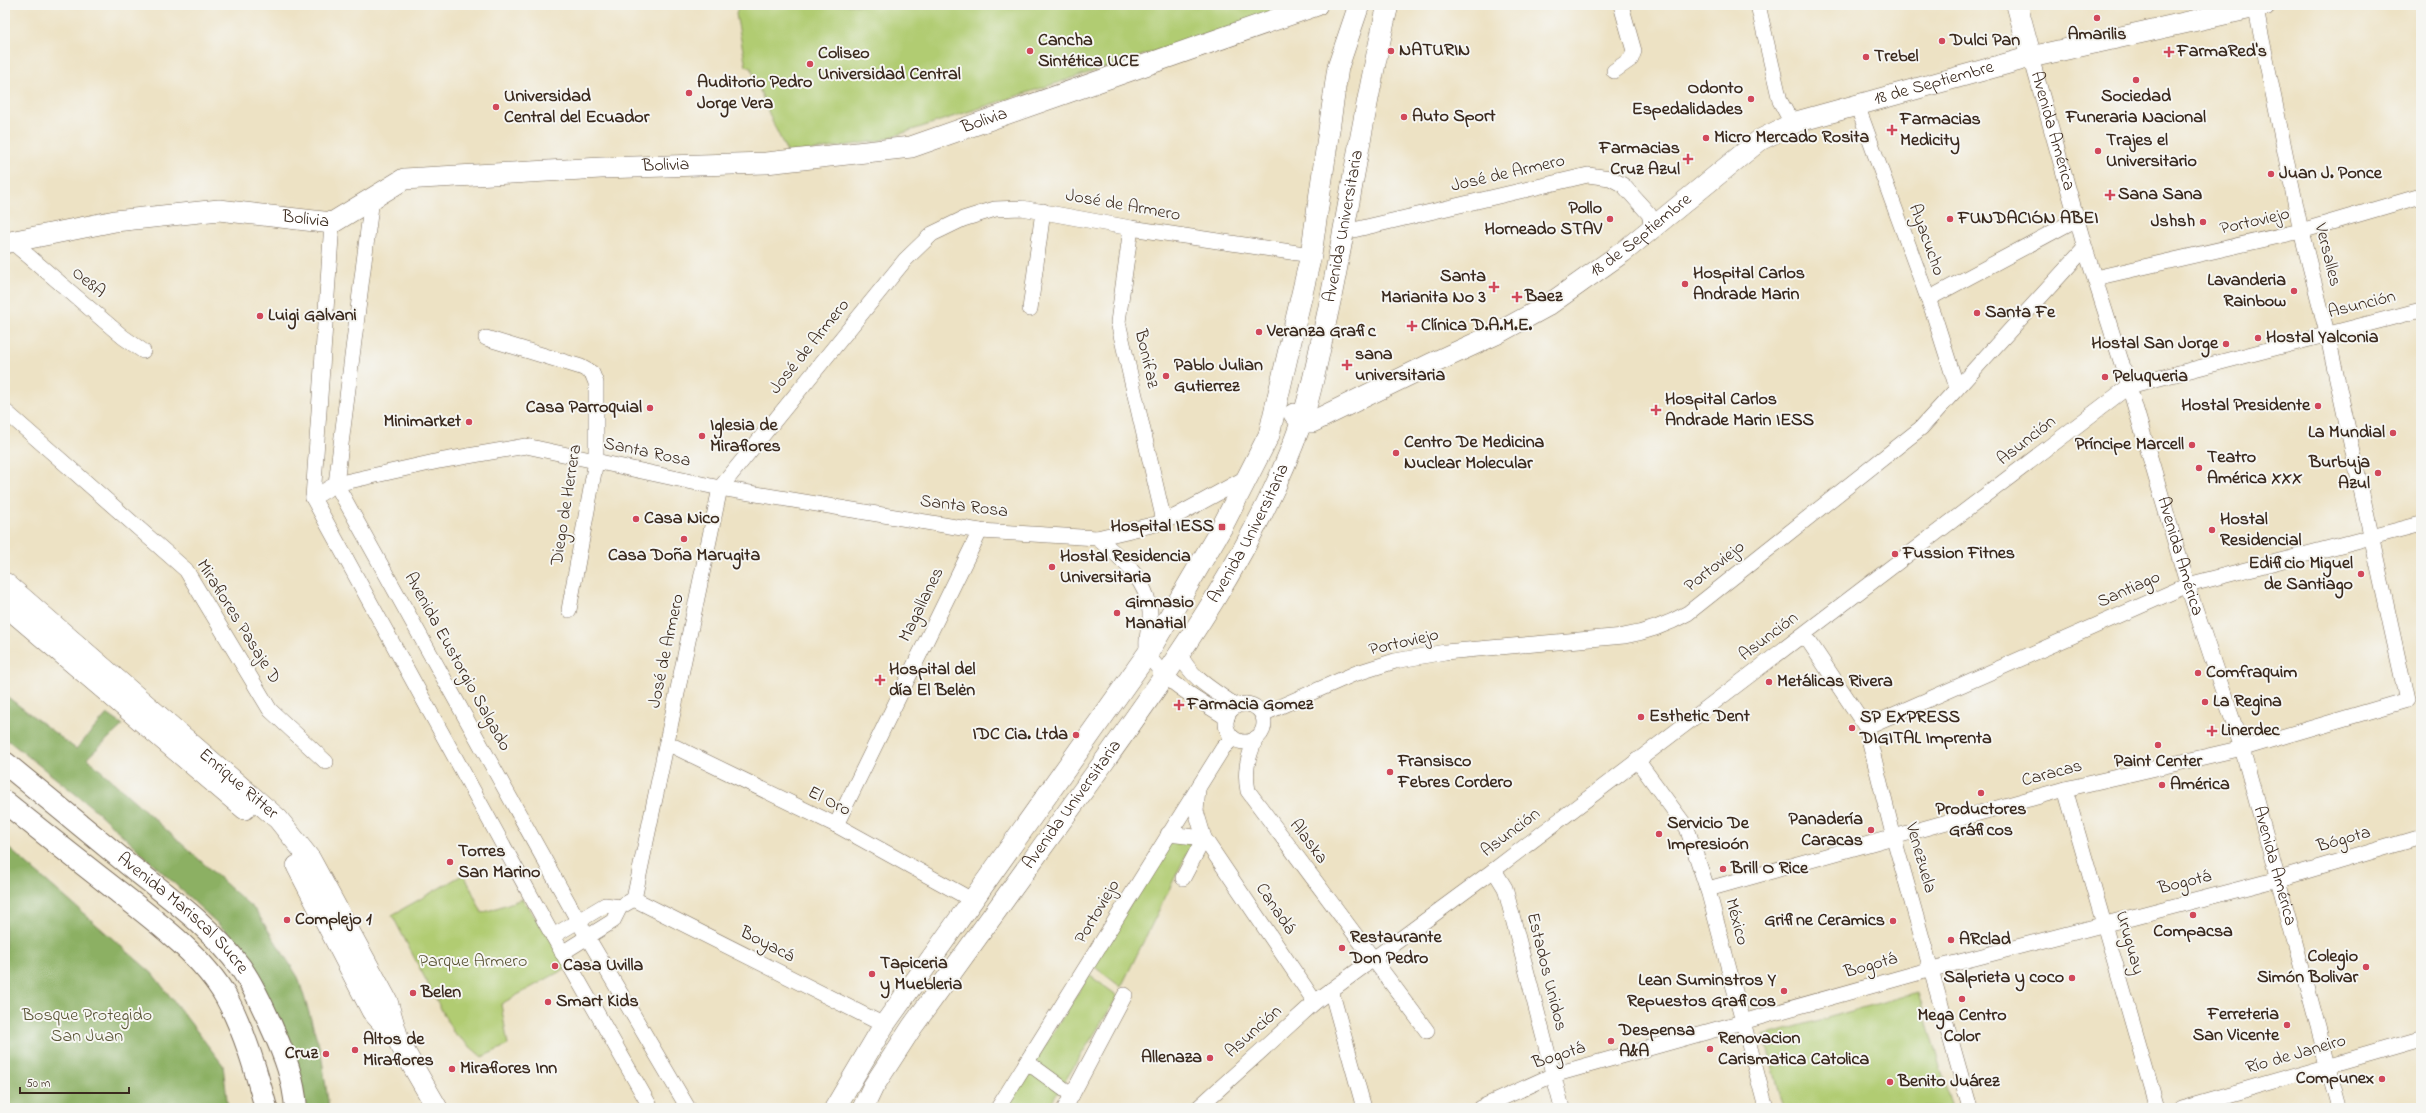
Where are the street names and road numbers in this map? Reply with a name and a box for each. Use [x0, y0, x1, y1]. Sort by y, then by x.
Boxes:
street label: 18 de Septiembre [1871, 55, 1998, 113]
street label: Avenida América [2023, 68, 2081, 194]
street label: Bolivia [957, 101, 1011, 142]
street label: Avenida Universitaria [1317, 148, 1371, 305]
street label: José de Armero [1448, 148, 1568, 200]
street label: Bolivia [641, 152, 690, 180]
street label: José de Armero [1064, 183, 1182, 229]
street label: 18 de Septiembre [1585, 187, 1699, 284]
street label: Ayacucho [1901, 200, 1951, 280]
street label: Portoviejo [2218, 201, 2292, 243]
street label: Bolivia [280, 204, 331, 236]
street label: Versalles [2306, 220, 2347, 289]
street label: Oe8A [65, 261, 111, 305]
street label: Asunción [2325, 284, 2399, 326]
street label: José de Armero [763, 294, 857, 400]
street label: Bonifaz [1126, 326, 1165, 391]
street label: Asunción [1992, 409, 2062, 472]
street label: Santa Rosa [601, 431, 693, 475]
street label: Diego de Herrera [544, 443, 590, 569]
street label: Avenida Universitaria [1202, 460, 1297, 609]
street label: Santa Rosa [918, 489, 1010, 525]
street label: Avenida América [2149, 494, 2210, 619]
street label: Portoviejo [1679, 535, 1751, 599]
street label: Miraflores Pasaje D [189, 555, 287, 689]
street label: Magallanes [893, 563, 952, 647]
street label: Santiago [2093, 565, 2165, 616]
street label: Avenida Eustorgio Salgado [396, 568, 517, 757]
street label: José de Armero [642, 591, 692, 711]
street label: Asunción [1734, 606, 1804, 668]
street label: Portoviejo [1367, 622, 1441, 664]
street label: Avenida Universitaria [1017, 735, 1128, 875]
street label: Enrique Ritter [192, 743, 284, 827]
street label: Caracas [2019, 753, 2085, 795]
street label: El Oro [803, 780, 855, 824]
street label: Asunción [1476, 802, 1546, 864]
street label: Avenida América [2245, 803, 2303, 929]
street label: Alaska [1282, 814, 1334, 870]
street label: Venezuela [1897, 819, 1942, 896]
street label: Bógota [2313, 820, 2374, 861]
street label: Avenida Mariscal Sucre [111, 847, 255, 980]
street label: Bogotá [2155, 864, 2215, 903]
street label: Portoviejo [1069, 875, 1127, 949]
street label: Canadá [1248, 878, 1302, 940]
street label: México [1717, 896, 1755, 948]
street label: Uruguay [2107, 908, 2150, 978]
street label: Estados Unidos [1519, 910, 1573, 1034]
street label: Boyacá [734, 920, 799, 970]
street label: Bogotá [1840, 946, 1901, 987]
street label: Asunción [1220, 999, 1288, 1065]
street label: Río de Janeiro [2243, 1028, 2349, 1082]
street label: Bogotá [1528, 1035, 1589, 1078]

